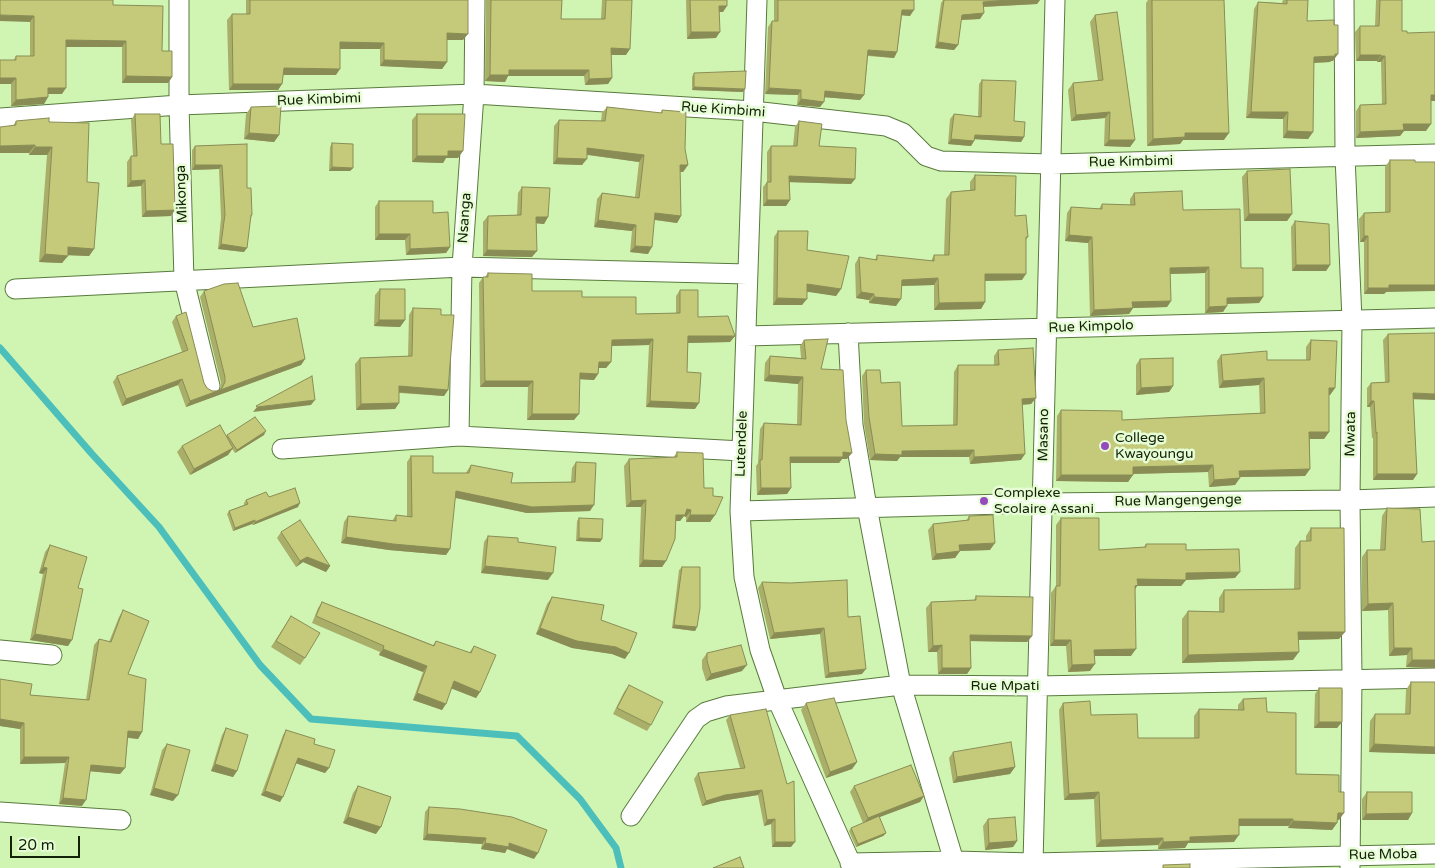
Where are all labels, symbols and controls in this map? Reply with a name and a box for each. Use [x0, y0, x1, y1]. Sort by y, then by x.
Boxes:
street label: Rue Kimbimi [277, 90, 361, 110]
street label: Rue Kimbimi [680, 99, 766, 121]
street label: Rue Kimbimi [1089, 153, 1173, 171]
street label: Mikonga [173, 165, 191, 223]
street label: Nsanga [455, 192, 475, 244]
street label: Rue Kimpolo [1048, 317, 1134, 337]
street label: Masano [1035, 408, 1053, 462]
street label: Lutendele [732, 410, 752, 478]
street label: Mwata [1342, 411, 1360, 457]
place label: College Kwayoungu [1115, 430, 1193, 462]
marker: College Kwayoungu [1099, 440, 1111, 452]
place label: Complexe Scolaire Assani [994, 485, 1094, 518]
street label: Rue Mangengenge [1114, 491, 1242, 511]
marker: Complexe Scolaire Assani [978, 495, 990, 507]
street label: Rue Mpati [971, 678, 1039, 694]
scale bar [12, 826, 82, 858]
text: 20 m [18, 836, 55, 854]
street label: Rue Moba [1349, 846, 1417, 864]

